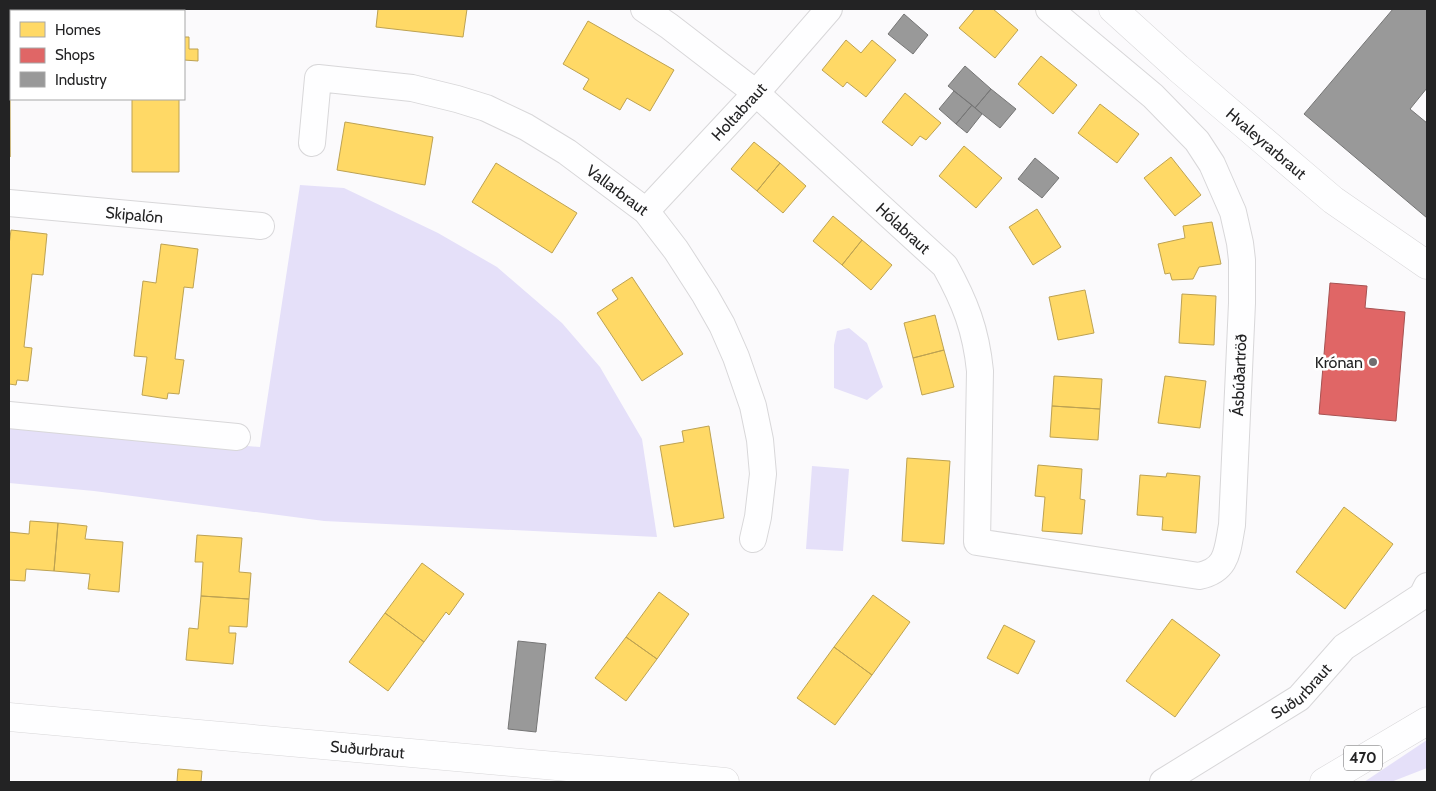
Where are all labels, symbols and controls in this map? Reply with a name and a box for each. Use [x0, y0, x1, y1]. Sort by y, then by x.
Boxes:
legend [10, 10, 185, 100]
text: Homes [55, 21, 101, 39]
text: Shops [55, 46, 95, 64]
text: Industry [55, 71, 107, 89]
street label: Holtabraut [708, 79, 771, 145]
street label: Hvaleyrarbraut [1222, 104, 1311, 184]
street label: Vallarbraut [583, 161, 653, 220]
street label: Hólabraut [872, 199, 935, 258]
street label: Skipalón [105, 203, 164, 227]
street label: Ásbúðartröð [1228, 334, 1251, 416]
place label: Krónan [1315, 353, 1363, 372]
marker: Krónan [1367, 356, 1379, 368]
street label: Suðurbraut [1268, 659, 1336, 723]
street label: Suðurbraut [329, 737, 406, 762]
road number: 470 [1344, 746, 1382, 770]

